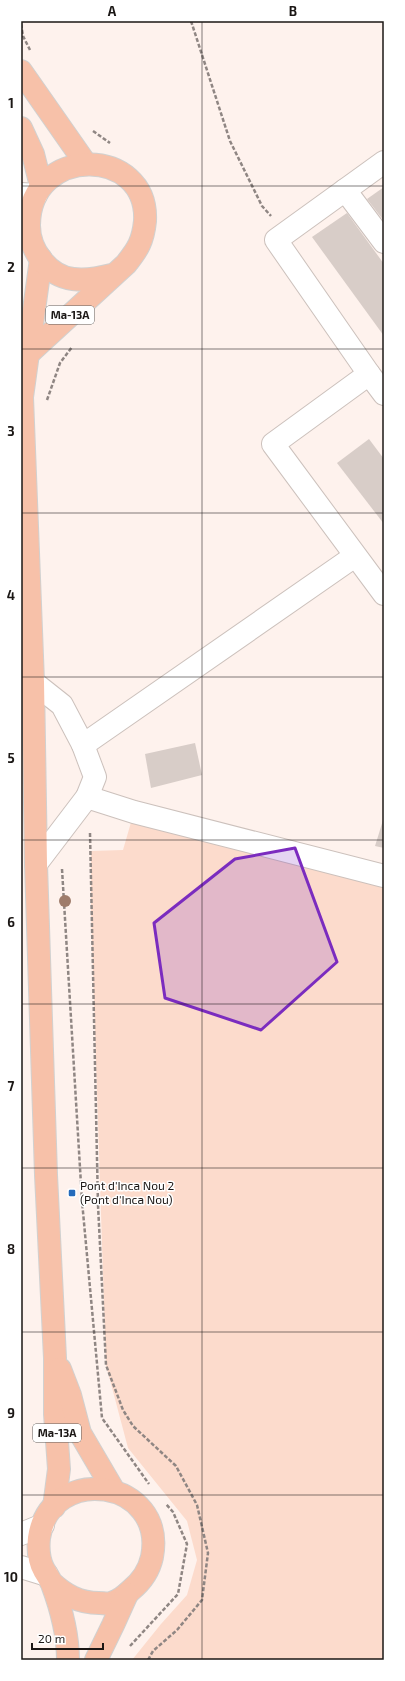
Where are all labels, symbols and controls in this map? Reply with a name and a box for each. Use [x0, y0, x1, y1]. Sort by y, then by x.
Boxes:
text: A [108, 3, 117, 19]
text: B [289, 3, 297, 19]
text: 1 [8, 95, 14, 111]
text: 2 [7, 259, 15, 275]
road number: Ma-13A [46, 306, 94, 324]
text: 3 [7, 423, 15, 439]
text: 4 [7, 587, 15, 603]
text: 5 [7, 750, 15, 766]
text: 6 [7, 914, 15, 930]
text: 7 [8, 1078, 15, 1094]
place label: Pont d'Inca Nou 2 (Pont d'Inca Nou) [80, 1178, 174, 1206]
marker: Pont d'Inca Nou 2 (Pont d'Inca Nou) [67, 1188, 77, 1198]
text: 8 [7, 1241, 15, 1257]
text: 9 [7, 1405, 15, 1421]
road number: Ma-13A [33, 1424, 81, 1442]
text: 10 [4, 1569, 18, 1585]
scale bar [32, 1625, 103, 1651]
text: 20 m [38, 1631, 65, 1645]

